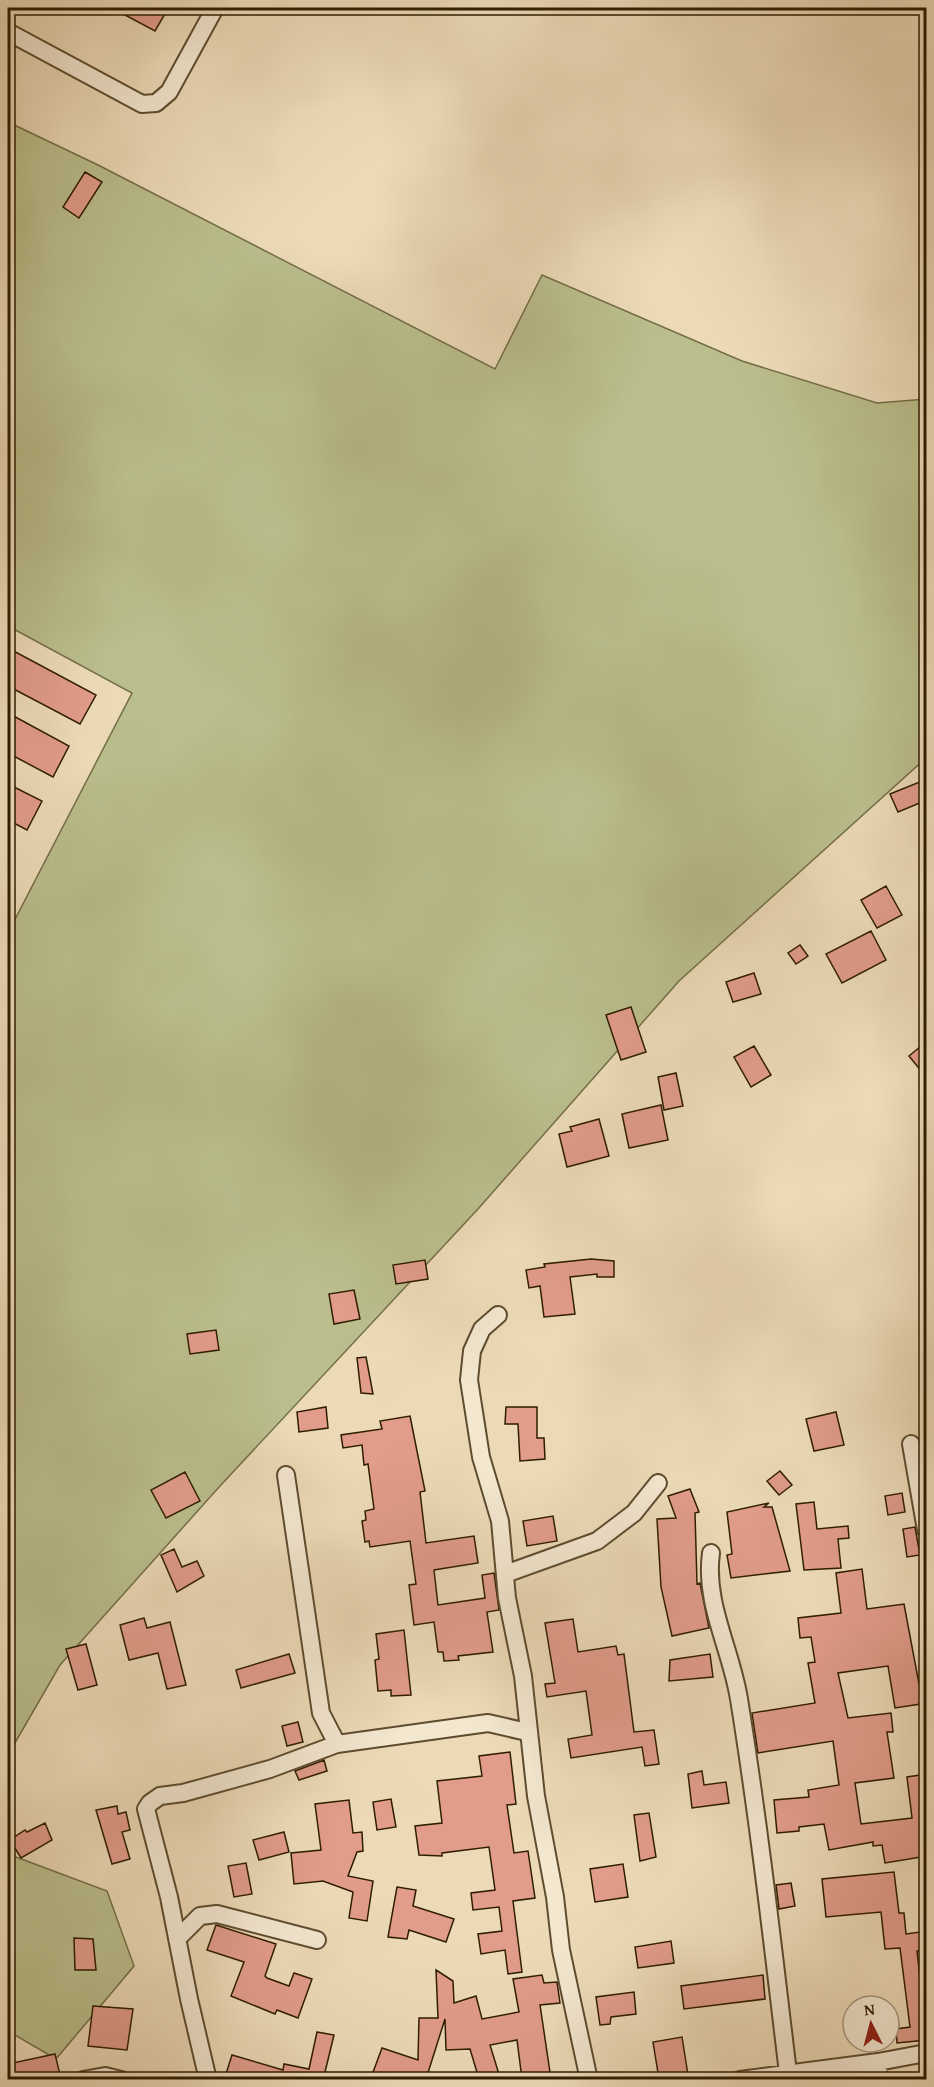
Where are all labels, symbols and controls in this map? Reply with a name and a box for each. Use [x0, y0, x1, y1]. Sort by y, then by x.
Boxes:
north arrow [841, 1994, 901, 2054]
text: N [863, 1997, 876, 2022]

